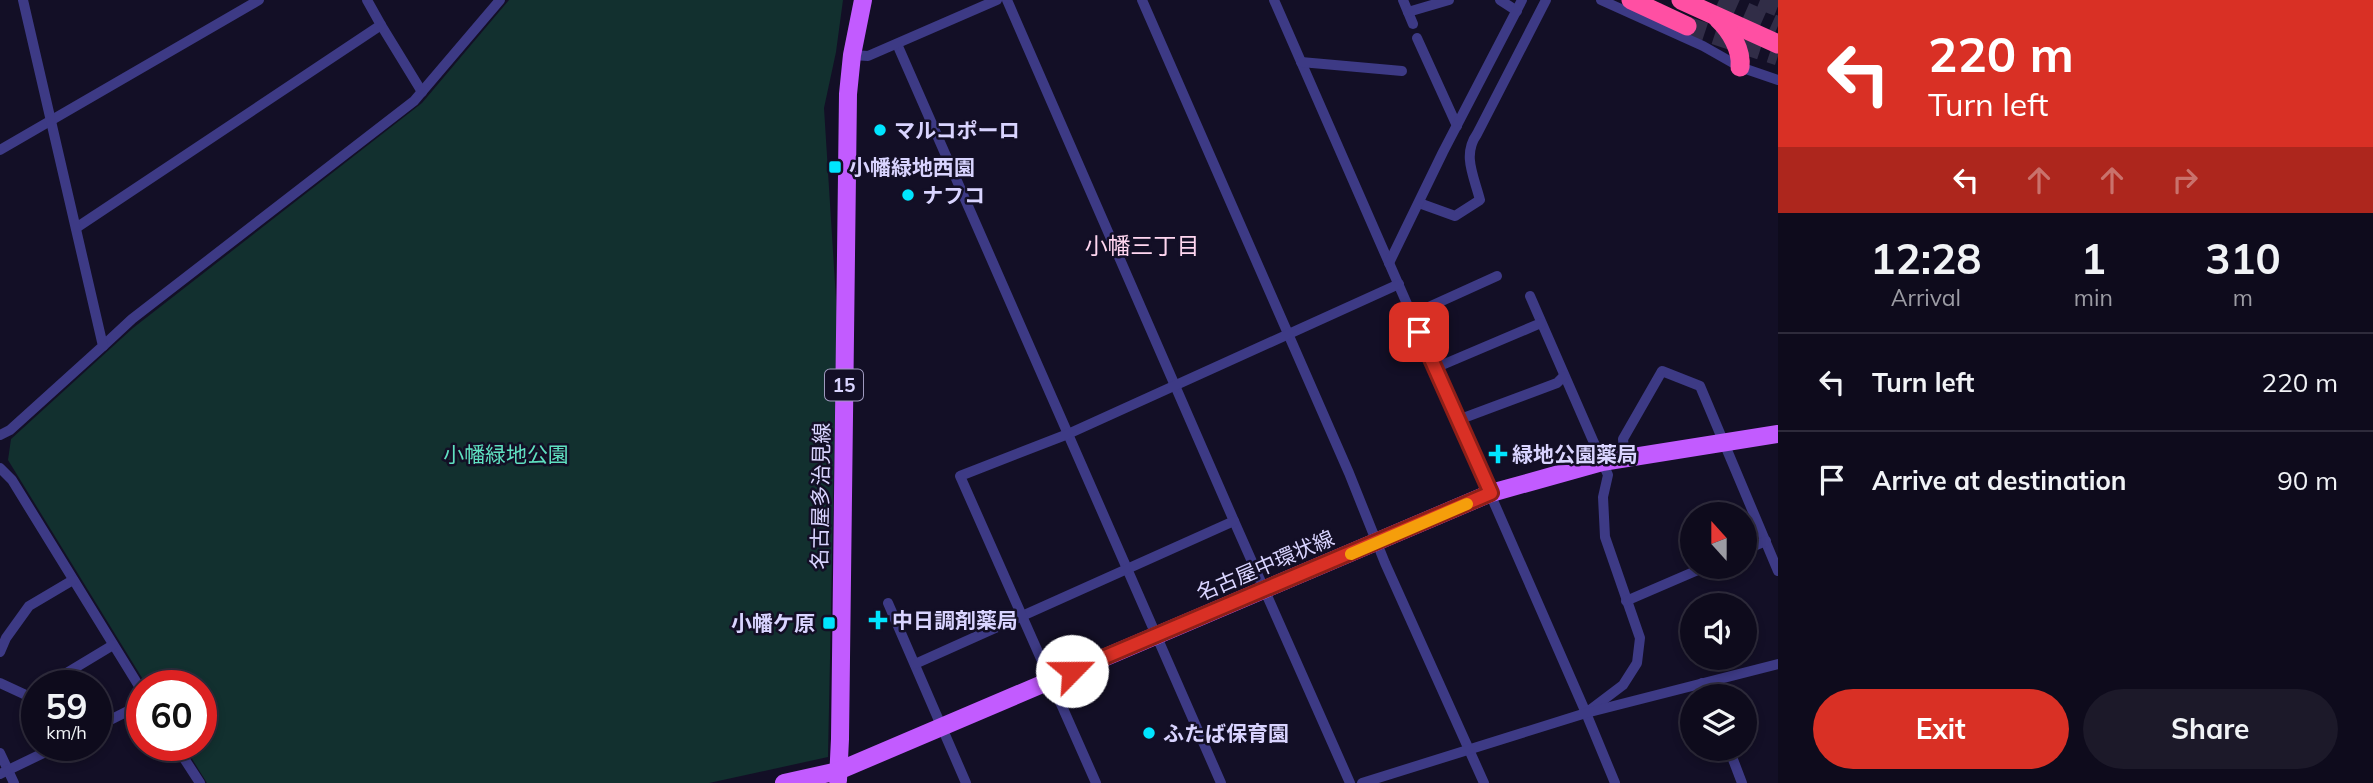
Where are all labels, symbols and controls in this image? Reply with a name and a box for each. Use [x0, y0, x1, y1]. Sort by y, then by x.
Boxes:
text: 220 m [1928, 23, 2074, 84]
icon: left [1813, 28, 1904, 119]
text: Turn left [1928, 84, 2048, 124]
place label: マルコポーロ [894, 117, 1020, 143]
marker: マルコポーロ [872, 122, 888, 138]
place label: 小幡緑地西園 [849, 154, 975, 180]
marker: 小幡緑地西園 [827, 159, 843, 175]
icon: left [1947, 161, 1985, 199]
icon: ahead [2020, 161, 2058, 199]
icon: ahead [2093, 161, 2131, 199]
icon: right [2166, 161, 2204, 199]
place label: ナフコ [922, 182, 985, 208]
marker: ナフコ [900, 187, 916, 203]
district label: 小幡三丁目 [1085, 231, 1200, 260]
text: 12:28 [1870, 232, 1981, 285]
text: 1 [2081, 232, 2106, 285]
text: 310 [2205, 232, 2281, 285]
text: Arrival [1891, 283, 1961, 312]
text: min [2074, 283, 2113, 312]
text: m [2233, 283, 2253, 312]
pin [1389, 302, 1449, 362]
icon: arrive [1400, 313, 1438, 351]
icon: left [1813, 363, 1851, 401]
text: Turn left [1872, 366, 1974, 399]
text: 220 m [2262, 366, 2338, 399]
road number: 15 [825, 370, 863, 400]
street label: 名古屋多治見線 [806, 422, 834, 570]
park label: 小幡緑地公園 [443, 441, 569, 467]
place label: 緑地公園薬局 [1512, 441, 1638, 467]
marker: 緑地公園薬局 [1490, 446, 1506, 462]
icon: arrive [1813, 461, 1851, 499]
text: Arrive at destination [1872, 464, 2127, 497]
text: 90 m [2277, 464, 2338, 497]
north arrow [1680, 502, 1757, 579]
map controls [1680, 502, 1757, 761]
street label: 名古屋中環状線 [1192, 524, 1338, 606]
button: sound [1680, 593, 1757, 670]
place label: 中日調剤薬局 [892, 607, 1018, 633]
place label: 小幡ケ原 [731, 610, 815, 636]
marker: 中日調剤薬局 [870, 612, 886, 628]
marker: 小幡ケ原 [821, 615, 837, 631]
position arrow [1035, 634, 1109, 708]
speed limit sign: 60 [126, 670, 217, 761]
text: 59 [45, 684, 88, 728]
button: layers [1680, 684, 1757, 761]
button: Exit [1813, 689, 2069, 769]
button: Share [2083, 689, 2338, 769]
place label: ふたば保育園 [1163, 720, 1289, 746]
text: km/h [46, 721, 87, 744]
marker: ふたば保育園 [1141, 725, 1157, 741]

